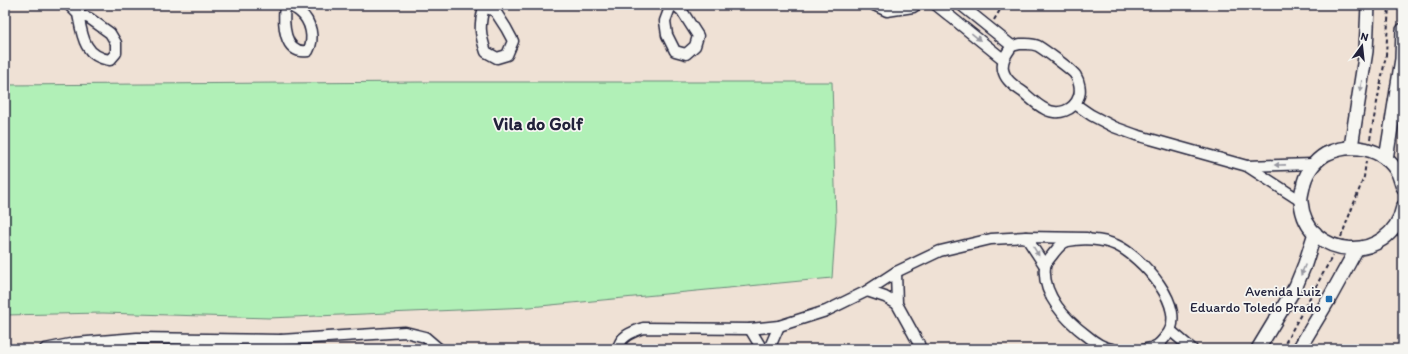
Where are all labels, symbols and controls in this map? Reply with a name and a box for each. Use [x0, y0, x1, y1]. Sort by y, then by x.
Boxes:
north arrow [1342, 26, 1382, 66]
text: N [1359, 30, 1370, 44]
one-way arrow [971, 33, 982, 42]
one-way arrow [1358, 79, 1364, 92]
district label: Vila do Golf [493, 113, 584, 135]
one-way arrow [1273, 162, 1286, 168]
one-way arrow [1032, 245, 1039, 257]
one-way arrow [1299, 265, 1305, 277]
place label: Avenida Luiz Eduardo Toledo Prado [1190, 283, 1321, 316]
marker: Avenida Luiz Eduardo Toledo Prado [1324, 294, 1334, 304]

